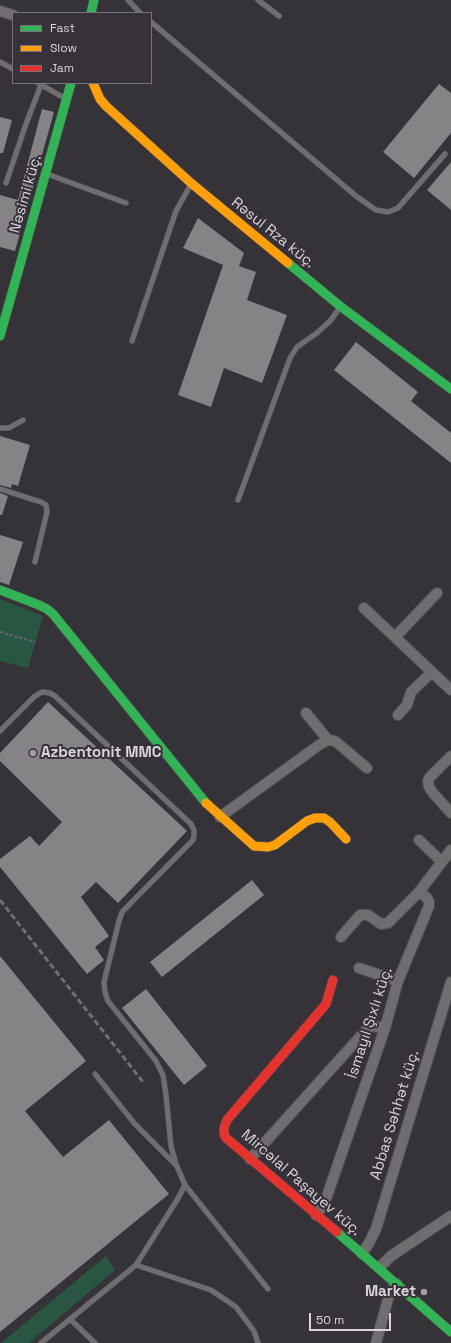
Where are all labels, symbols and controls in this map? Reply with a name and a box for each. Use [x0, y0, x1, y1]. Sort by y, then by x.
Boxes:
legend [12, 12, 152, 84]
text: Fast [50, 20, 75, 36]
text: Slow [50, 40, 77, 56]
text: Jam [50, 60, 74, 76]
street label: Nəsimi küç. [6, 153, 46, 235]
street label: Rəsul Rza küç. [227, 194, 319, 272]
place label: Azbentonit MMC [41, 744, 161, 762]
marker: Azbentonit MMC [28, 748, 38, 758]
street label: İsmayıl Şıxlı küç. [343, 965, 397, 1081]
street label: Abbas Səhhət küç. [367, 1048, 423, 1182]
street label: Mircəlal Paşayev küç. [237, 1126, 365, 1240]
place label: Market [365, 1283, 416, 1301]
marker: Market [419, 1287, 429, 1297]
scale bar [311, 1305, 393, 1331]
text: 50 m [316, 1312, 344, 1328]

